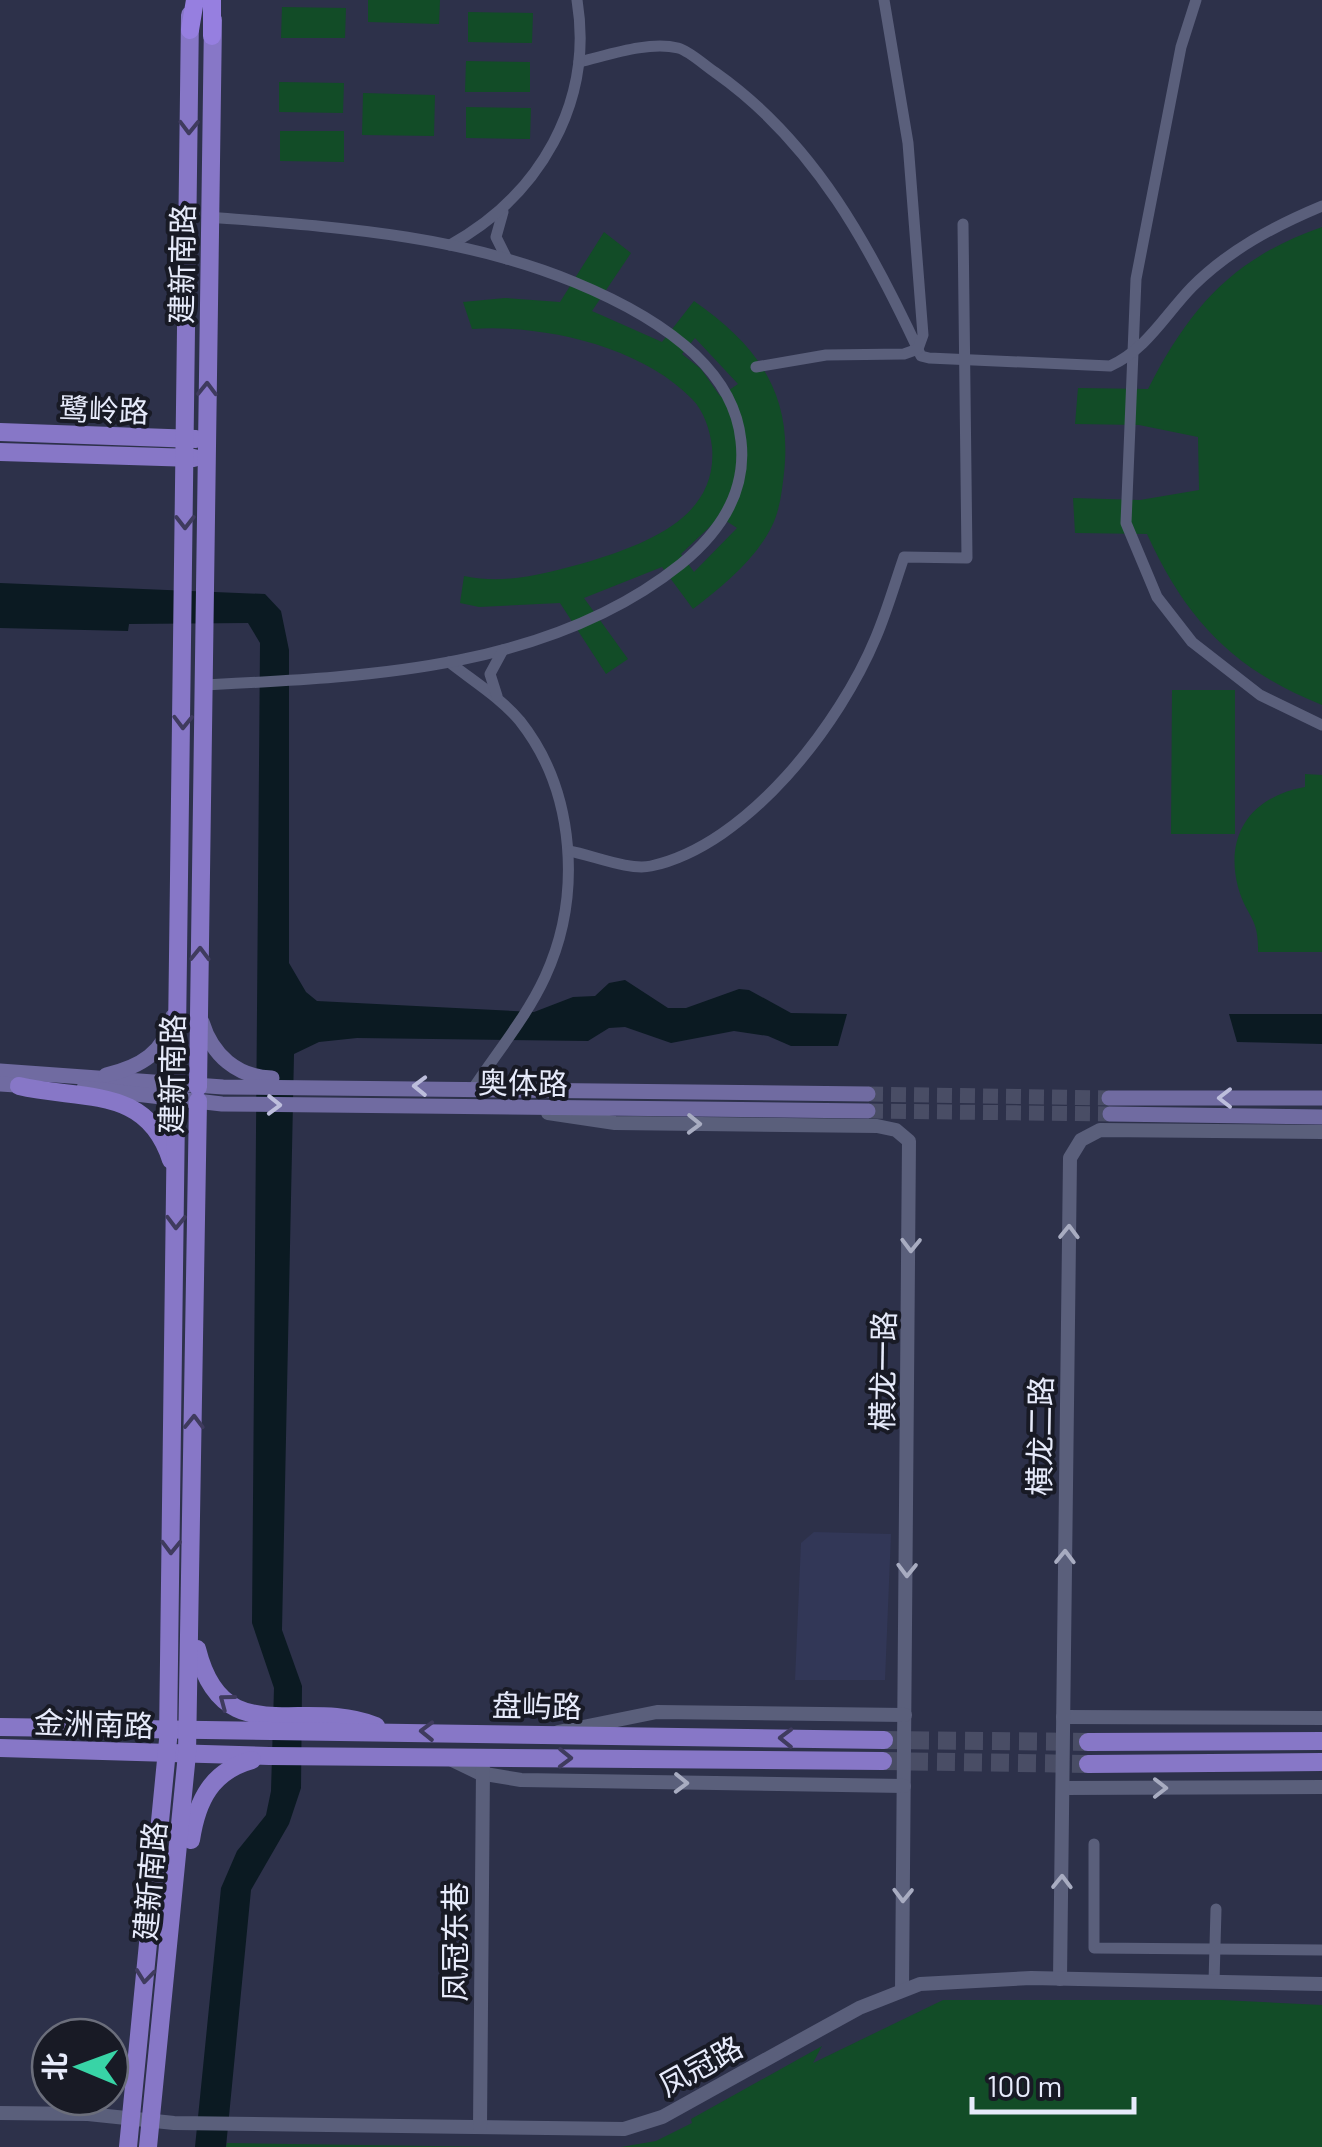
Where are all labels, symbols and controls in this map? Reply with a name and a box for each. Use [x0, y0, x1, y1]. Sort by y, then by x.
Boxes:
one-way arrow [178, 120, 200, 136]
street label: 建新南路 [162, 204, 200, 324]
one-way arrow [197, 381, 218, 397]
street label: 鹭岭路 [58, 389, 150, 429]
one-way arrow [174, 516, 196, 531]
one-way arrow [172, 716, 194, 731]
one-way arrow [189, 946, 211, 962]
street label: 建新南路 [152, 1014, 190, 1134]
street label: 奥体路 [478, 1063, 568, 1101]
one-way arrow [412, 1075, 428, 1097]
one-way arrow [1216, 1087, 1232, 1109]
one-way arrow [267, 1094, 283, 1115]
one-way arrow [686, 1113, 702, 1135]
one-way arrow [165, 1215, 186, 1231]
one-way arrow [1058, 1223, 1080, 1238]
one-way arrow [900, 1238, 921, 1254]
street label: 横龙一路 [863, 1311, 901, 1431]
street label: 横龙二路 [1020, 1376, 1058, 1496]
one-way arrow [183, 1413, 205, 1428]
one-way arrow [160, 1540, 182, 1556]
one-way arrow [1054, 1548, 1076, 1564]
one-way arrow [896, 1563, 917, 1579]
street label: 盘屿路 [492, 1686, 582, 1724]
one-way arrow [219, 1695, 237, 1712]
street label: 金洲南路 [33, 1703, 155, 1743]
one-way arrow [418, 1720, 434, 1742]
one-way arrow [778, 1728, 794, 1749]
one-way arrow [557, 1747, 573, 1768]
one-way arrow [674, 1772, 690, 1794]
one-way arrow [1154, 1777, 1169, 1799]
street label: 建新南路 [126, 1820, 172, 1942]
one-way arrow [1051, 1873, 1072, 1889]
street label: 凤冠东巷 [436, 1882, 472, 2002]
one-way arrow [892, 1888, 914, 1904]
one-way arrow [135, 1969, 157, 1985]
north arrow [30, 2017, 130, 2117]
street label: 凤冠路 [652, 2027, 748, 2103]
text: 北 [37, 2052, 71, 2081]
scale bar [972, 2052, 1134, 2114]
text: 100 m [987, 2067, 1062, 2103]

